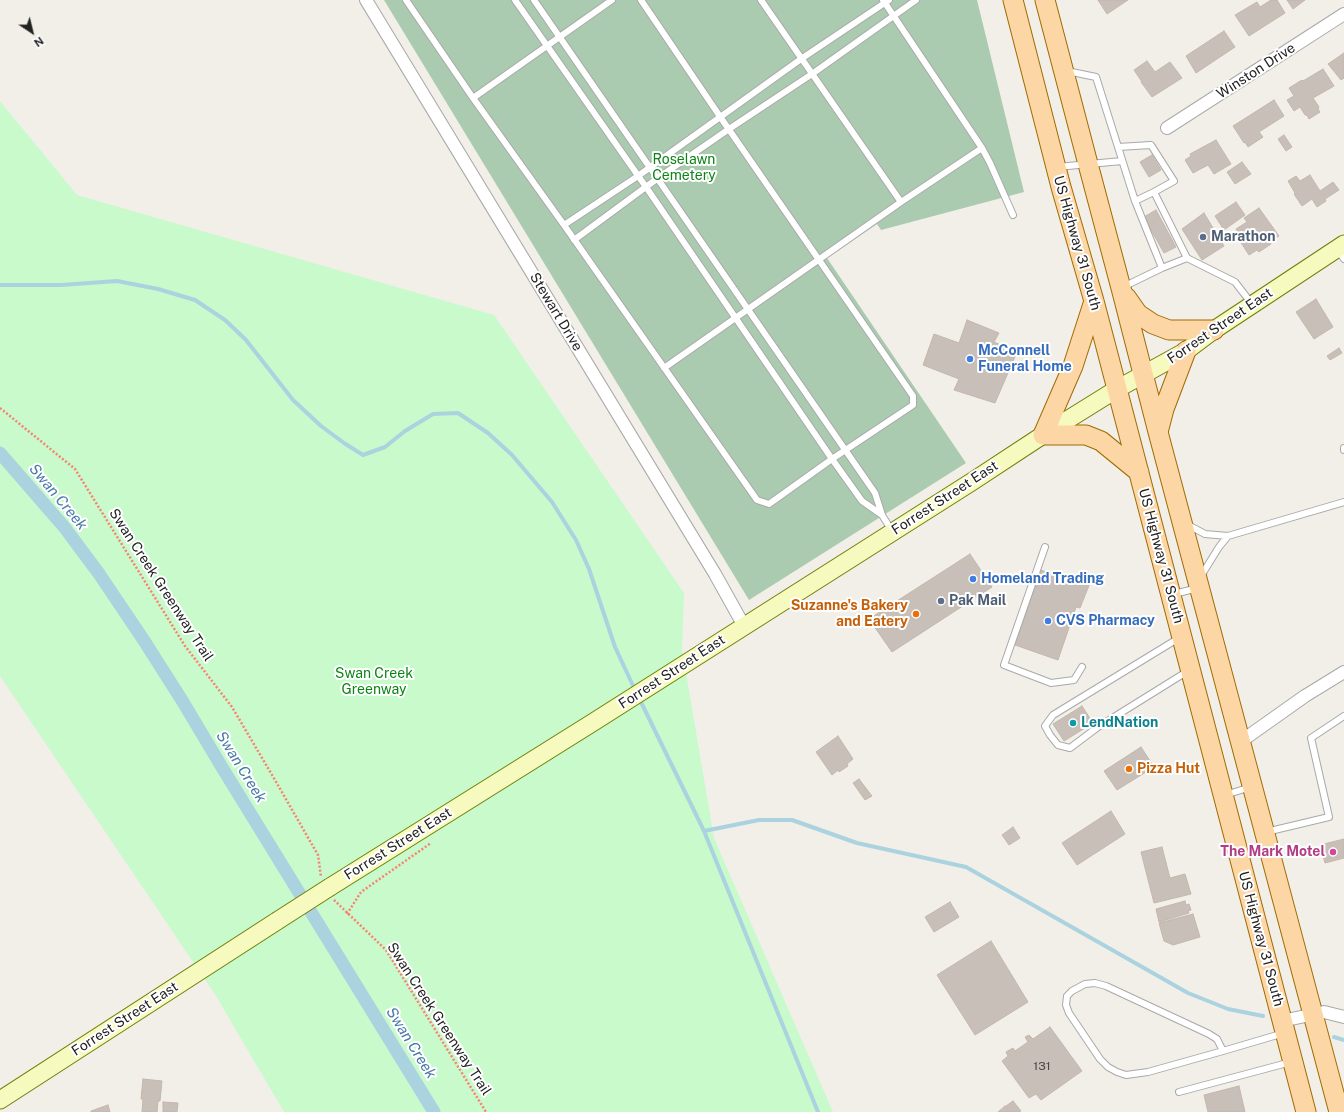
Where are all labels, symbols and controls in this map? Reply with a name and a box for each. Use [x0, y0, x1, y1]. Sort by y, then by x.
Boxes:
north arrow [12, 12, 52, 52]
text: N [32, 34, 46, 49]
street label: Winston Drive [1214, 39, 1298, 103]
park label: Roselawn Cemetery [652, 152, 716, 184]
street label: US Highway 31 South [1050, 174, 1104, 312]
place label: Marathon [1211, 229, 1276, 245]
marker: Marathon [1198, 232, 1208, 242]
street label: Stewart Drive [526, 270, 586, 354]
street label: Forrest Street East [1164, 285, 1276, 367]
place label: McConnell Funeral Home [978, 343, 1072, 376]
marker: McConnell Funeral Home [965, 354, 975, 364]
street label: Forrest Street East [889, 457, 1001, 539]
water label: Swan Creek [25, 460, 91, 534]
street label: US Highway 31 South [1135, 487, 1187, 625]
street label: Swan Creek Greenway Trail [105, 506, 217, 664]
place label: Homeland Trading [981, 571, 1104, 587]
marker: Homeland Trading [968, 574, 978, 584]
place label: Pak Mail [949, 593, 1006, 609]
marker: Pak Mail [936, 596, 946, 606]
place label: Suzanne's Bakery and Eatery [791, 598, 908, 630]
marker: Suzanne's Bakery and Eatery [911, 609, 921, 619]
place label: CVS Pharmacy [1056, 613, 1155, 629]
marker: CVS Pharmacy [1043, 616, 1053, 626]
street label: Forrest Street East [616, 631, 728, 713]
park label: Swan Creek Greenway [335, 666, 413, 698]
place label: LendNation [1081, 715, 1158, 731]
marker: LendNation [1068, 718, 1078, 728]
water label: Swan Creek [212, 728, 270, 806]
place label: Pizza Hut [1137, 761, 1200, 777]
marker: Pizza Hut [1124, 764, 1134, 774]
street label: Forrest Street East [341, 804, 455, 884]
place label: The Mark Motel [1220, 844, 1325, 860]
marker: The Mark Motel [1328, 847, 1338, 857]
street label: US Highway 31 South [1235, 870, 1287, 1008]
street label: Swan Creek Greenway Trail [383, 940, 495, 1098]
street label: Forrest Street East [69, 978, 181, 1060]
water label: Swan Creek [382, 1004, 440, 1082]
house number: 131 [1033, 1059, 1051, 1073]

